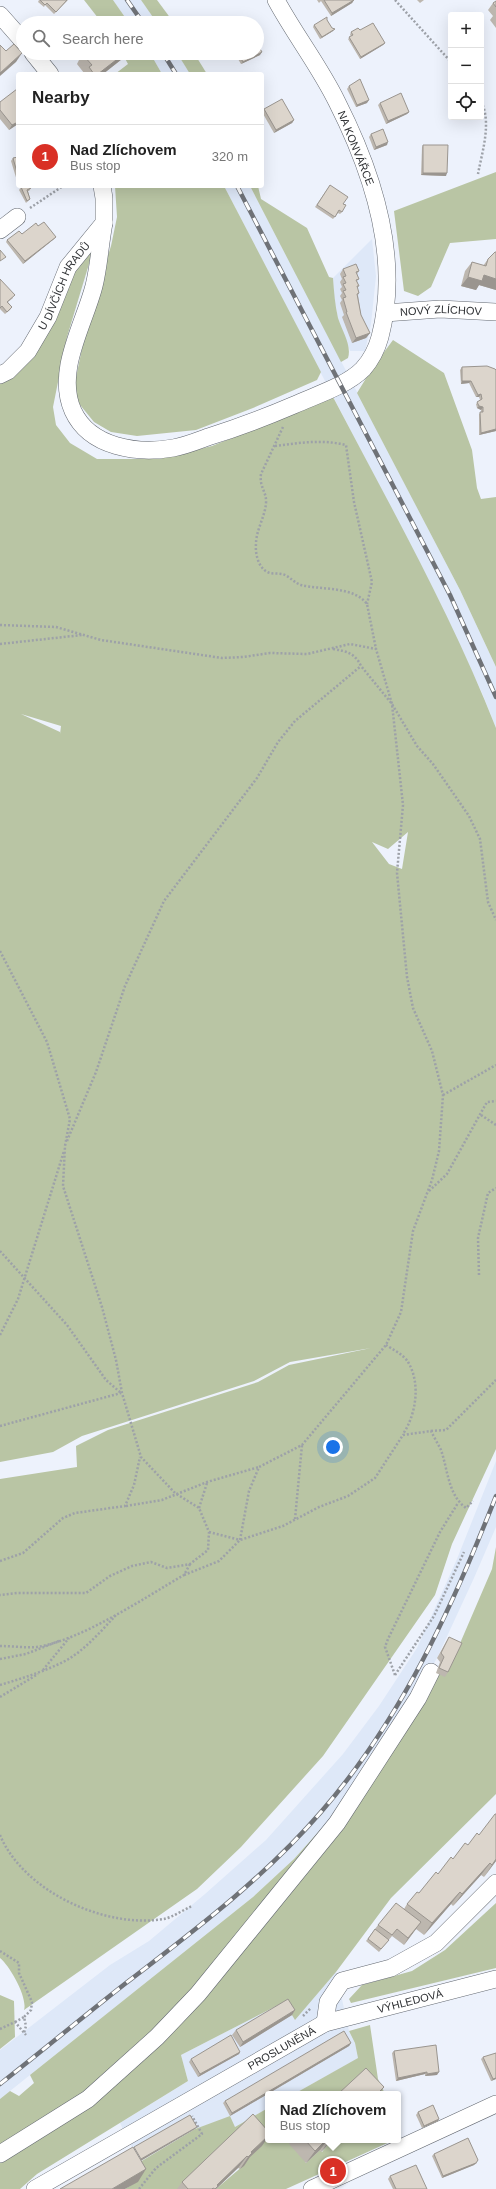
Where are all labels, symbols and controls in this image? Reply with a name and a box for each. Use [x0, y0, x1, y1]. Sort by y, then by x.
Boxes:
map controls [448, 12, 484, 120]
button: + [448, 12, 484, 48]
search box [16, 16, 264, 60]
icon: search [30, 27, 52, 49]
text: Search here [62, 30, 144, 47]
button: − [448, 48, 484, 84]
button: locate [448, 84, 484, 120]
text: Nearby [32, 88, 90, 107]
street label: NA KONVÁŘCE [336, 109, 376, 187]
text: Nad Zlíchovem [70, 141, 177, 158]
text: 1 [41, 149, 49, 164]
text: 320 m [212, 149, 248, 164]
text: Bus stop [70, 158, 121, 173]
street label: U DÍVČÍCH HRADŮ [36, 239, 92, 332]
street label: NOVÝ ZLÍCHOV [400, 303, 483, 318]
your location [323, 1437, 343, 1457]
street label: VÝHLEDOVÁ [376, 1987, 445, 2015]
street label: PROSLUNĚNÁ [246, 2024, 318, 2072]
popup [265, 2091, 401, 2143]
text: Nad Zlíchovem [280, 2101, 386, 2118]
text: Bus stop [280, 2118, 330, 2133]
pin: 1 [320, 2156, 346, 2186]

